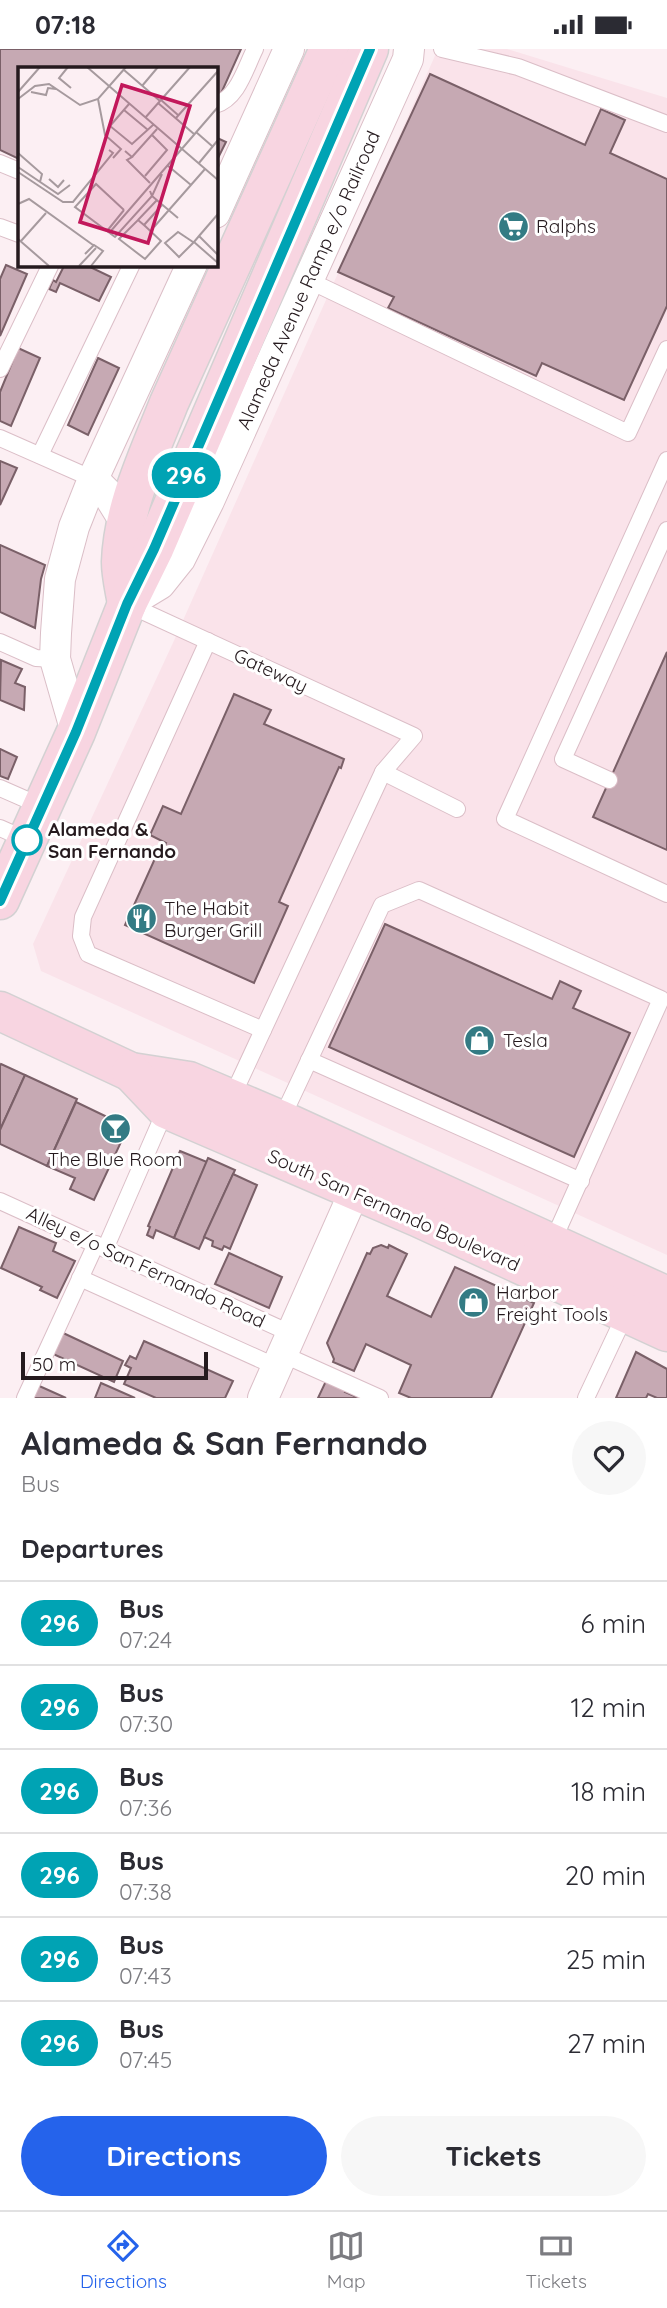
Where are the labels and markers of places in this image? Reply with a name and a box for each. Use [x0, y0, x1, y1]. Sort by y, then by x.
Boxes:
supermarket icon: Ralphs [496, 209, 530, 243]
place label: Ralphs [536, 214, 596, 238]
place label: Alameda & San Fernando [48, 817, 176, 863]
marker: Alameda & San Fernando [12, 825, 42, 855]
place label: The Habit Burger Grill [164, 896, 262, 942]
restaurant icon: The Habit Burger Grill [124, 902, 158, 936]
shop icon: Tesla [463, 1023, 497, 1057]
place label: Tesla [503, 1028, 548, 1052]
bar icon: The Blue Room [98, 1111, 132, 1145]
place label: The Blue Room [48, 1147, 182, 1171]
place label: Harbor Freight Tools [496, 1280, 608, 1326]
shop icon: Harbor Freight Tools [456, 1286, 490, 1320]

